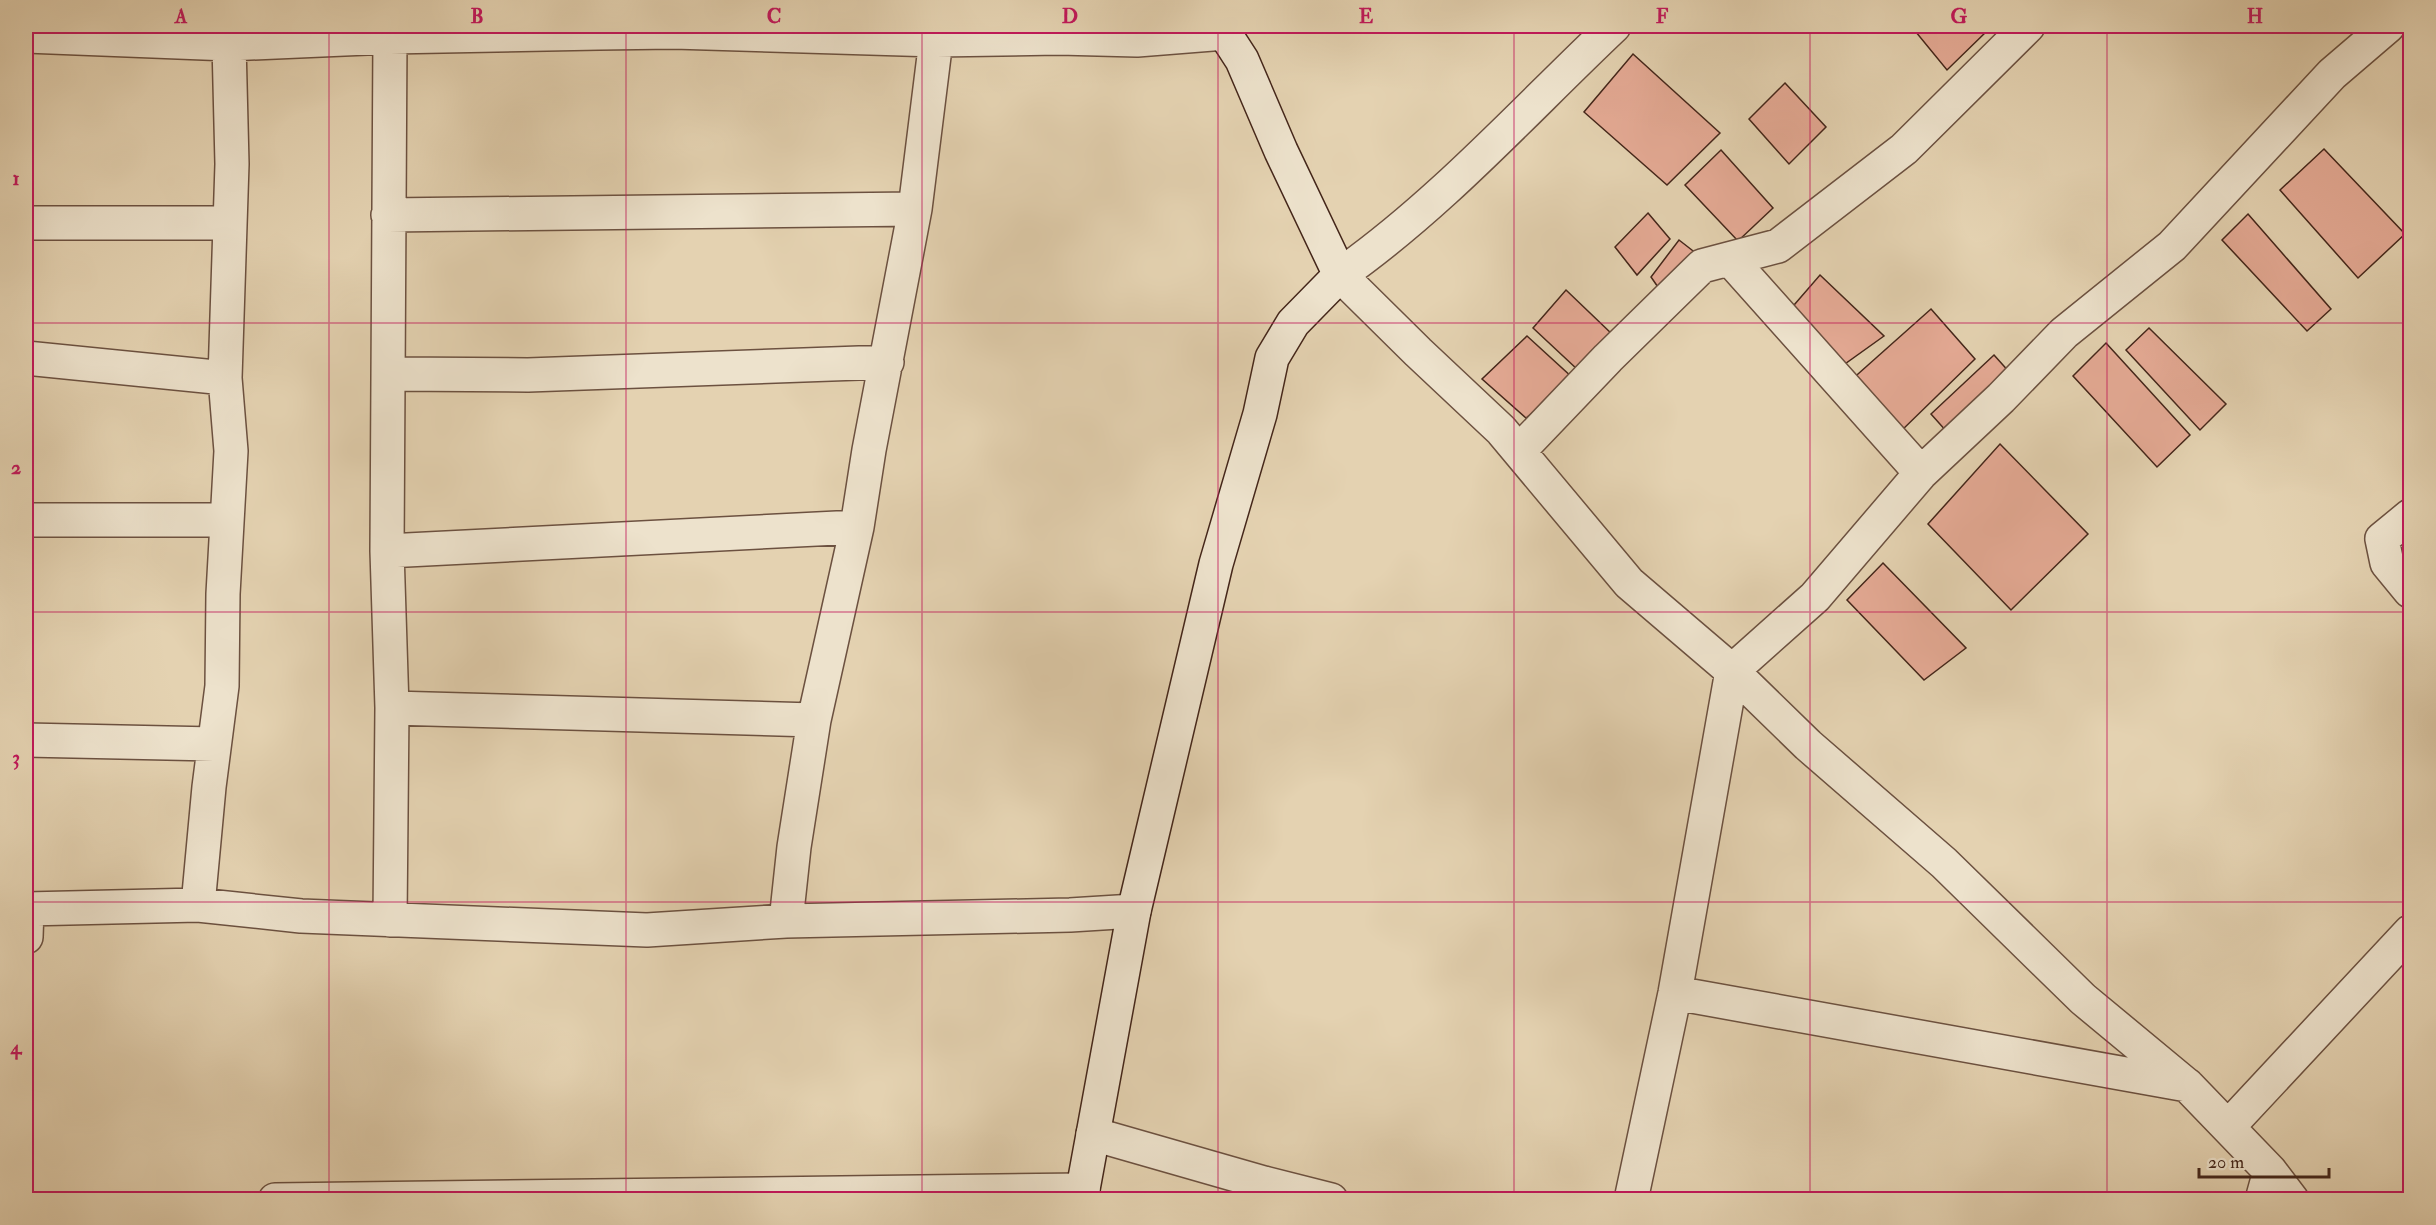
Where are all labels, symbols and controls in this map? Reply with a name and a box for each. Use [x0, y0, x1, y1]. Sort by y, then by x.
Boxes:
text: A [174, 4, 188, 29]
text: B [470, 4, 484, 29]
text: C [767, 4, 781, 29]
text: D [1062, 4, 1078, 29]
text: E [1359, 4, 1374, 29]
text: F [1656, 4, 1669, 29]
text: G [1951, 4, 1968, 29]
text: H [2247, 4, 2263, 29]
text: 1 [12, 166, 20, 191]
text: 2 [11, 455, 21, 480]
text: 3 [12, 745, 20, 770]
text: 4 [10, 1035, 23, 1060]
scale bar [2199, 1141, 2330, 1179]
text: 20 m [2208, 1151, 2244, 1174]

